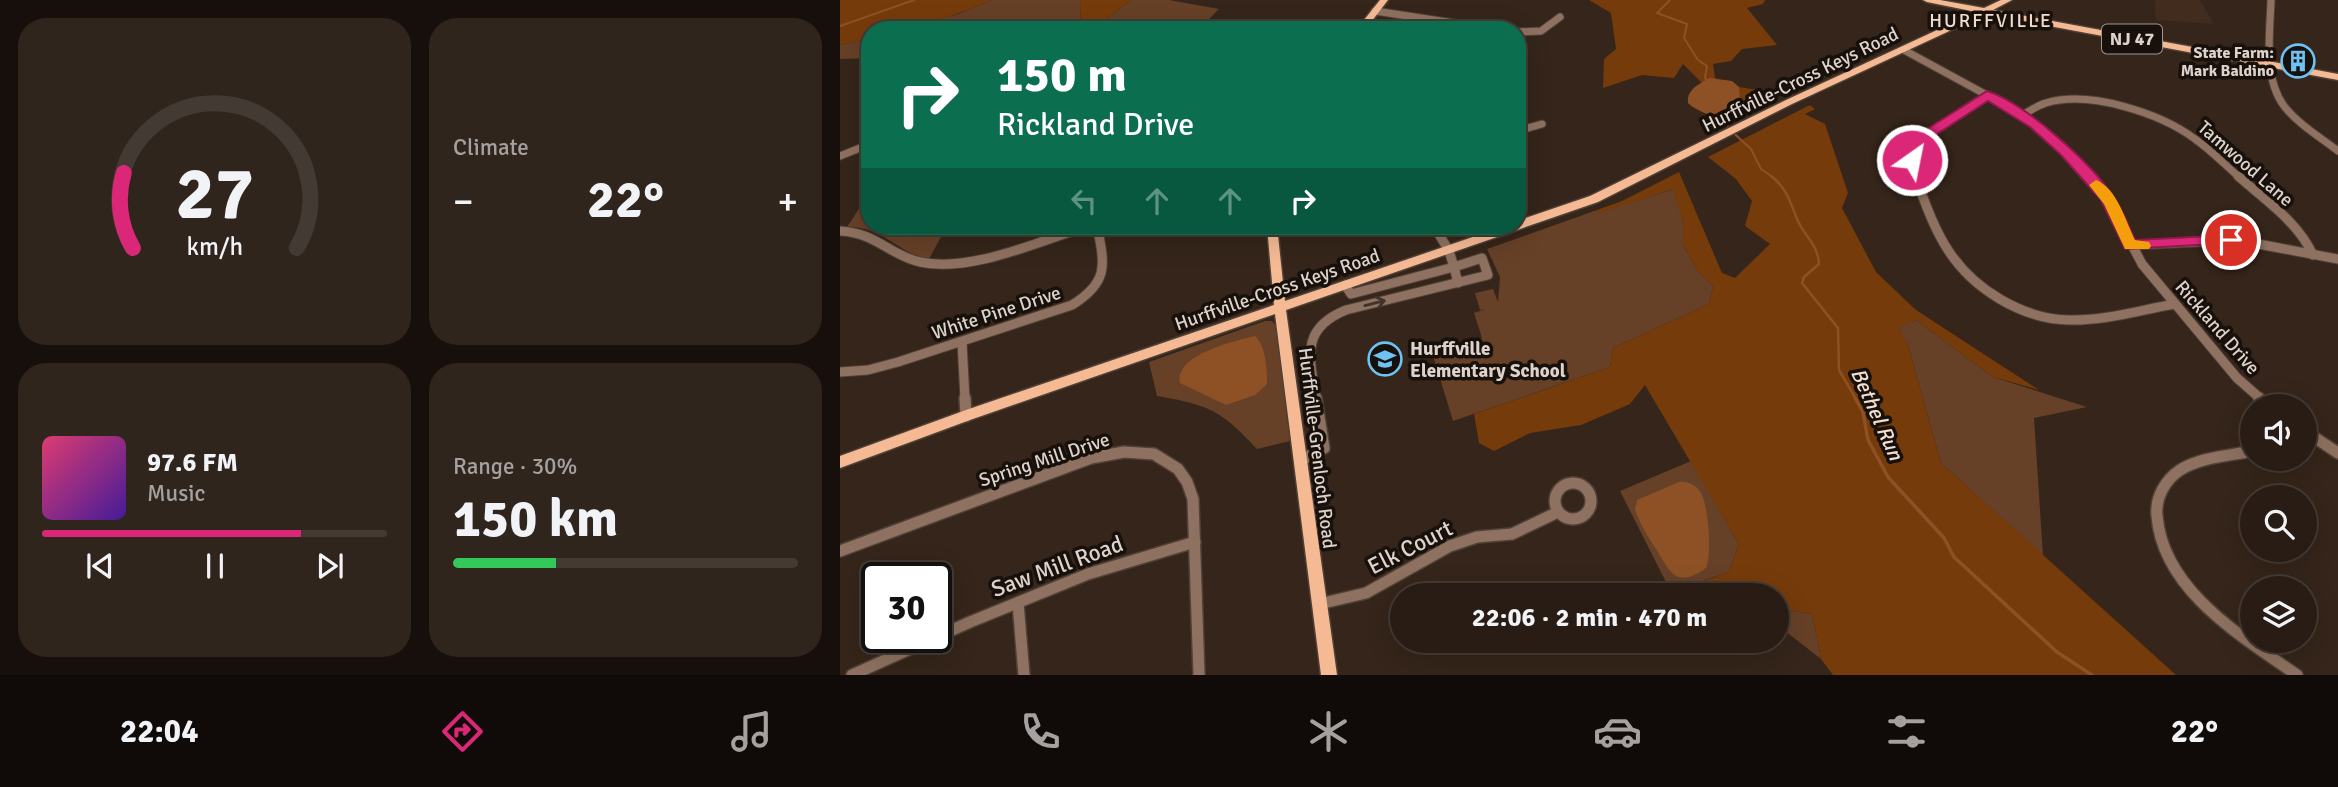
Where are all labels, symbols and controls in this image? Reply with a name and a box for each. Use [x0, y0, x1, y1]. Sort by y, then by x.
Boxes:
district label: HURFFVILLE [1929, 9, 2053, 33]
street label: Hurffville-Cross Keys Road [1698, 22, 1902, 138]
road number: NJ 47 [2102, 24, 2162, 54]
building icon: State Farm: Mark Baldino [2279, 42, 2317, 80]
place label: State Farm: Mark Baldino [2181, 43, 2274, 81]
text: 150 m [997, 45, 1127, 105]
icon: right [882, 49, 973, 140]
text: Rickland Drive [997, 105, 1194, 144]
street label: Tamwood Lane [2193, 116, 2298, 212]
position arrow [1875, 123, 1949, 197]
text: Climate [453, 133, 529, 162]
text: 27 [175, 150, 254, 239]
text: 22° [587, 168, 664, 232]
text: − [453, 178, 474, 225]
text: + [777, 178, 798, 225]
icon: left [1065, 182, 1103, 220]
icon: ahead [1138, 182, 1176, 220]
icon: ahead [1211, 182, 1249, 220]
icon: right [1284, 182, 1322, 220]
pin [2201, 210, 2261, 270]
icon: arrive [2212, 221, 2250, 259]
text: km/h [186, 230, 243, 261]
street label: Hurffville-Cross Keys Road [1172, 244, 1383, 336]
street label: Rickland Drive [2170, 276, 2265, 380]
street label: White Pine Drive [929, 281, 1064, 345]
one-way arrow [1363, 296, 1386, 309]
place label: Hurffville Elementary School [1410, 337, 1566, 383]
school or university icon: Hurffville Elementary School [1366, 340, 1404, 378]
street label: Hurffville-Grenloch Road [1293, 346, 1341, 550]
water label: Bethel Run [1845, 364, 1909, 465]
map controls [2240, 394, 2317, 653]
button: sound [2240, 394, 2317, 471]
street label: Spring Mill Drive [976, 428, 1113, 492]
text: 97.6 FM [147, 447, 238, 479]
text: Range · 30% [453, 452, 577, 481]
text: Music [147, 479, 205, 508]
button: search [2240, 485, 2317, 562]
text: 150 km [453, 487, 618, 551]
street label: Elk Court [1363, 514, 1458, 581]
street label: Saw Mill Road [987, 529, 1127, 604]
icon: previous [81, 547, 119, 585]
icon: pause [196, 547, 234, 585]
icon: next [311, 547, 349, 585]
speed limit sign: 30 [861, 562, 952, 653]
button: layers [2240, 576, 2317, 653]
text: 22:06 · 2 min · 470 m [1472, 602, 1707, 634]
icon: directions [438, 707, 487, 756]
icon: music [727, 707, 776, 756]
icon: phone [1016, 707, 1065, 756]
icon: climate [1304, 707, 1353, 756]
icon: car [1593, 707, 1642, 756]
icon: filters [1882, 707, 1931, 756]
text: 22:04 [120, 712, 198, 751]
text: 22° [2171, 712, 2218, 751]

